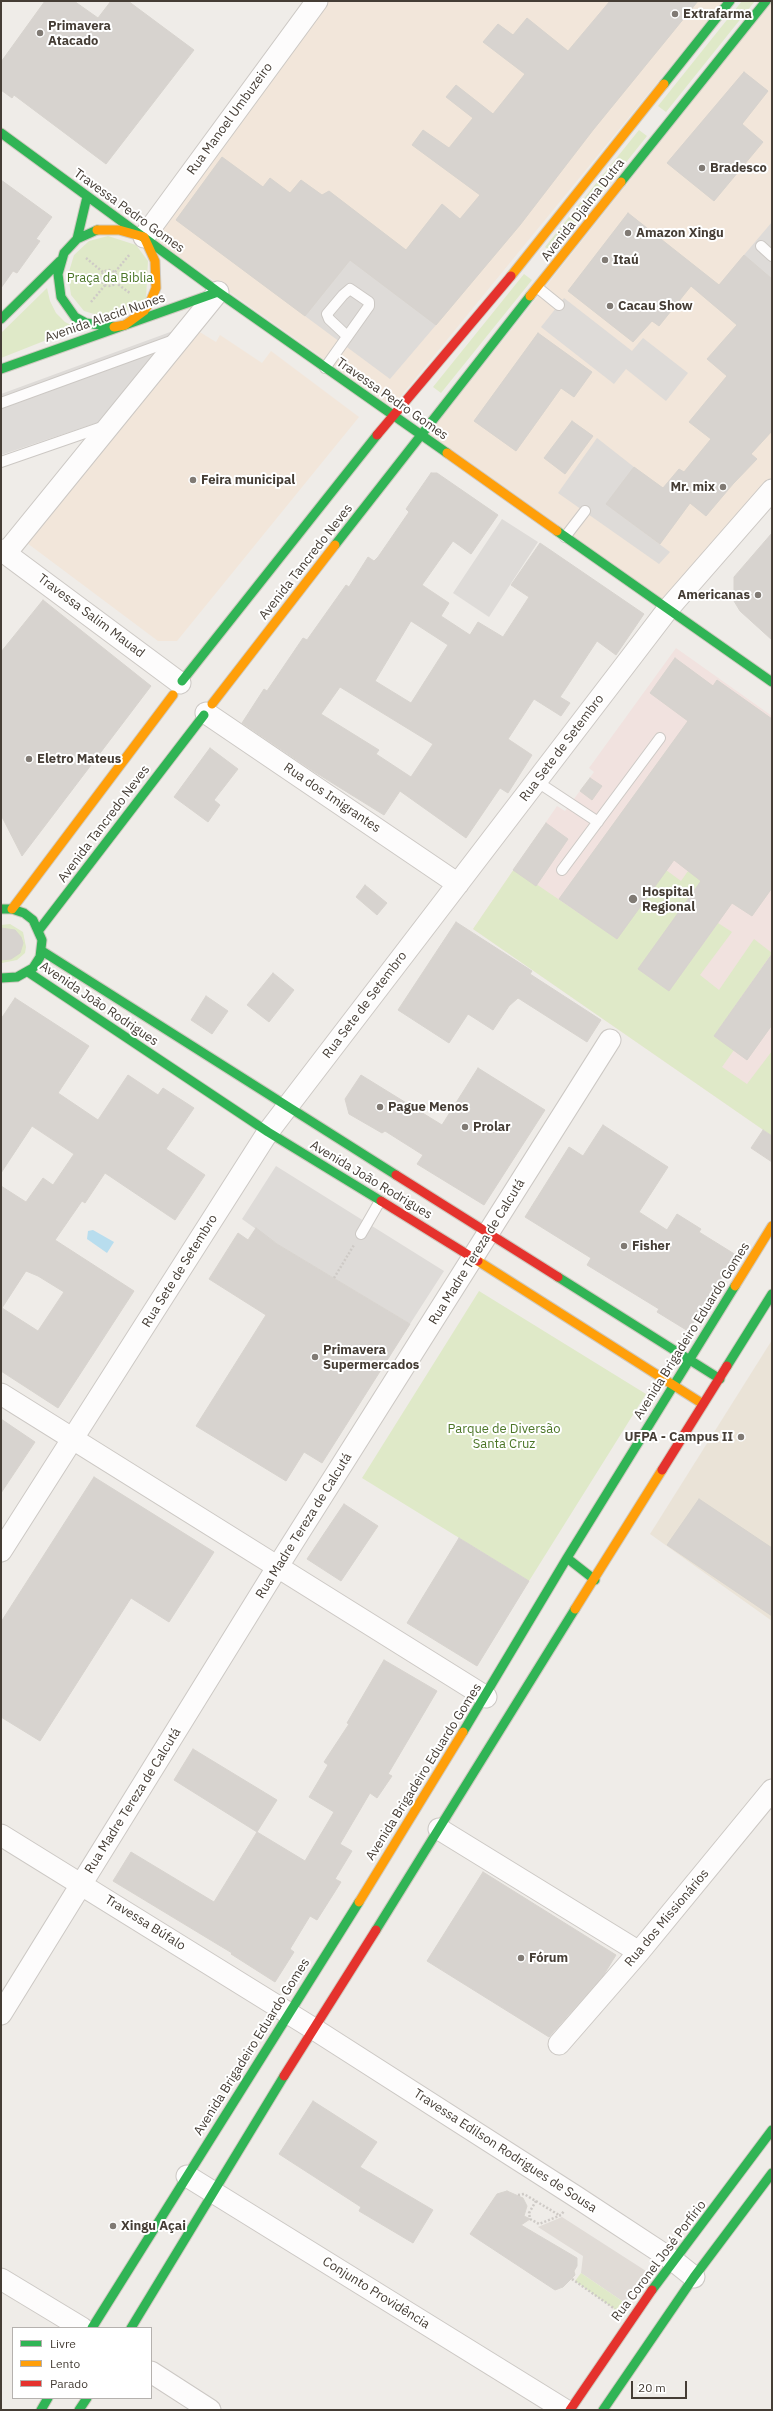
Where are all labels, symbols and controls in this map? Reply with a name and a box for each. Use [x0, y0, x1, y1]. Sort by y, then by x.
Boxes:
place label: Extrafarma [683, 6, 752, 22]
marker: Extrafarma [670, 9, 680, 19]
place label: Primavera Atacado [48, 18, 111, 49]
marker: Primavera Atacado [35, 28, 45, 38]
street label: Rua Manoel Umbuzeiro [184, 60, 276, 178]
street label: Avenida Djalma Dutra [538, 156, 628, 264]
place label: Bradesco [710, 160, 767, 176]
marker: Bradesco [697, 163, 707, 173]
street label: Travessa Pedro Gomes [71, 166, 187, 256]
place label: Amazon Xingu [636, 225, 724, 241]
marker: Amazon Xingu [623, 228, 633, 238]
place label: Itaú [613, 252, 639, 268]
marker: Itaú [600, 255, 610, 265]
park label: Praça da Biblia [67, 270, 153, 286]
street label: Avenida Alacid Nunes [43, 290, 167, 346]
place label: Cacau Show [618, 298, 693, 314]
marker: Cacau Show [605, 301, 615, 311]
street label: Travessa Pedro Gomes [333, 354, 451, 444]
place label: Feira municipal [201, 472, 295, 488]
marker: Feira municipal [188, 475, 198, 485]
place label: Mr. mix [670, 479, 715, 495]
marker: Mr. mix [718, 482, 728, 492]
street label: Avenida Tancredo Neves [256, 501, 356, 623]
street label: Travessa Salim Mauad [35, 571, 147, 661]
place label: Americanas [677, 587, 750, 603]
marker: Americanas [753, 590, 763, 600]
street label: Rua Sete de Setembro [517, 691, 607, 805]
place label: Eletro Mateus [37, 751, 121, 767]
marker: Eletro Mateus [24, 754, 34, 764]
street label: Rua dos Imigrantes [281, 760, 383, 836]
street label: Avenida Tancredo Neves [55, 762, 153, 886]
place label: Hospital Regional [642, 884, 695, 915]
marker: Hospital Regional [627, 893, 639, 905]
street label: Rua Sete de Setembro [320, 948, 410, 1062]
street label: Avenida João Rodrigues [37, 959, 161, 1049]
place label: Pague Menos [388, 1099, 469, 1115]
marker: Pague Menos [375, 1102, 385, 1112]
place label: Prolar [473, 1119, 511, 1135]
marker: Prolar [460, 1122, 470, 1132]
street label: Avenida João Rodrigues [307, 1137, 435, 1223]
street label: Rua Madre Tereza de Calcutá [426, 1176, 528, 1328]
street label: Rua Sete de Setembro [139, 1212, 221, 1330]
place label: Fisher [632, 1238, 670, 1254]
street label: Avenida Brigadeiro Eduardo Gomes [631, 1240, 753, 1422]
marker: Fisher [619, 1241, 629, 1251]
place label: Primavera Supermercados [323, 1342, 419, 1373]
marker: Primavera Supermercados [310, 1352, 320, 1362]
park label: Parque de Diversão Santa Cruz [448, 1421, 560, 1452]
place label: UFPA - Campus II [625, 1429, 733, 1445]
marker: UFPA - Campus II [736, 1432, 746, 1442]
street label: Rua Madre Tereza de Calcutá [253, 1450, 355, 1602]
street label: Avenida Brigadeiro Eduardo Gomes [363, 1681, 485, 1863]
street label: Rua Madre Tereza de Calcutá [82, 1725, 184, 1877]
street label: Rua dos Missionários [622, 1866, 712, 1970]
street label: Travessa Búfalo [102, 1892, 188, 1954]
place label: Fórum [529, 1950, 568, 1966]
marker: Fórum [516, 1953, 526, 1963]
street label: Avenida Brigadeiro Eduardo Gomes [191, 1956, 313, 2138]
street label: Travessa Edilson Rodrigues de Sousa [411, 2086, 599, 2216]
street label: Rua Coronel José Porfírio [609, 2198, 709, 2324]
place label: Xingu Açai [121, 2218, 186, 2234]
marker: Xingu Açai [108, 2221, 118, 2231]
street label: Conjunto Providência [319, 2254, 433, 2332]
legend [12, 2327, 152, 2399]
text: Livre [50, 2336, 76, 2351]
text: Lento [50, 2356, 80, 2371]
scale bar [633, 2373, 689, 2399]
text: Parado [50, 2376, 88, 2391]
text: 20 m [638, 2380, 666, 2395]

